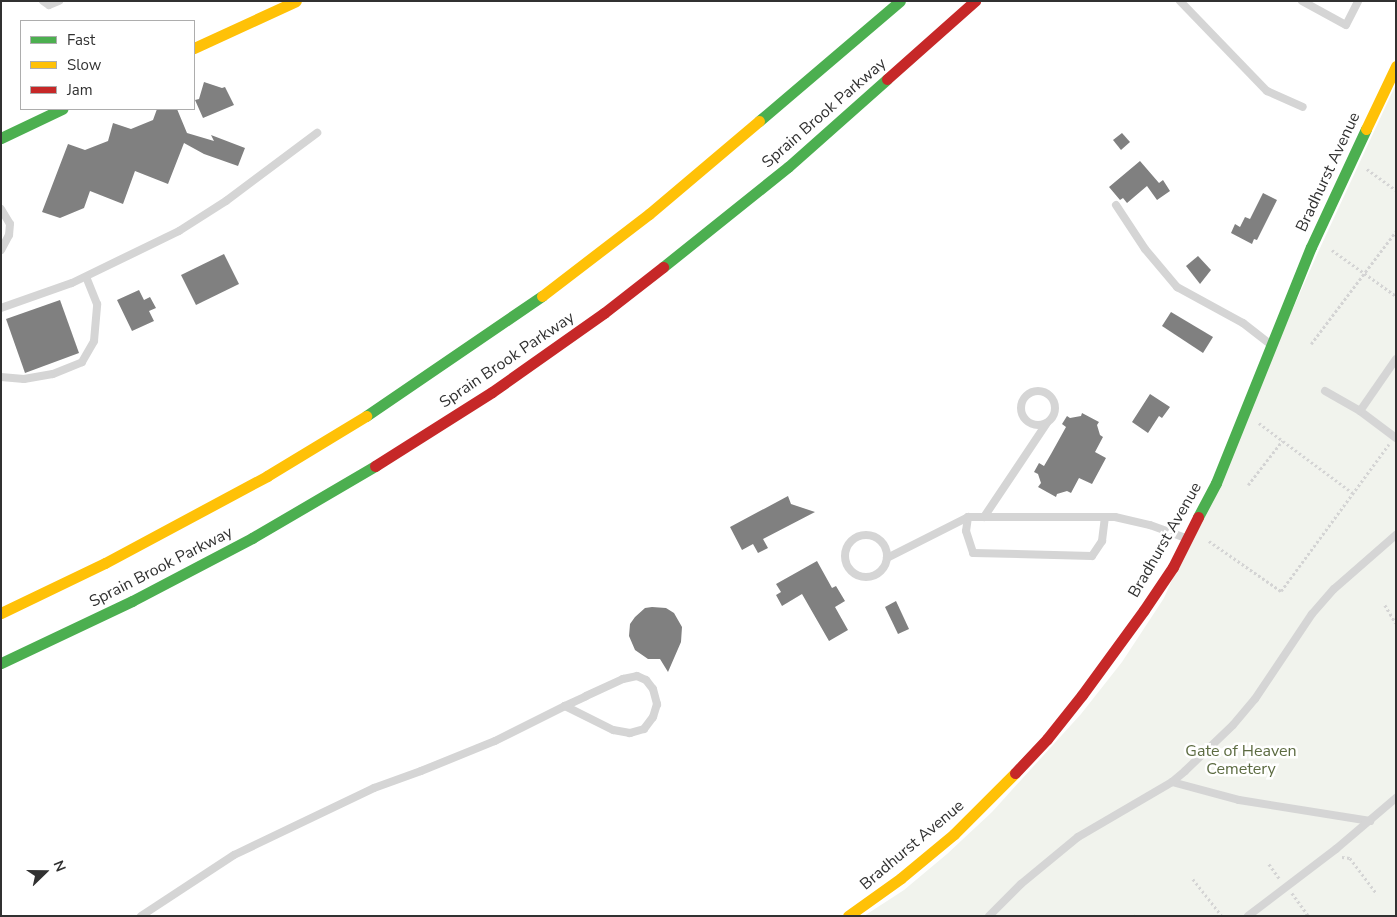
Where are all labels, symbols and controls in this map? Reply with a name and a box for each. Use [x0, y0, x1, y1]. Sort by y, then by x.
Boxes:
legend [20, 20, 195, 110]
text: Fast [67, 30, 95, 50]
street label: Sprain Brook Parkway [758, 54, 890, 172]
text: Slow [67, 55, 101, 75]
text: Jam [67, 80, 93, 100]
street label: Bradhurst Avenue [1292, 109, 1364, 235]
street label: Sprain Brook Parkway [436, 308, 578, 412]
street label: Bradhurst Avenue [1124, 479, 1206, 601]
street label: Sprain Brook Parkway [86, 523, 236, 611]
park label: Gate of Heaven Cemetery [1185, 741, 1297, 779]
street label: Bradhurst Avenue [856, 796, 968, 894]
north arrow [20, 847, 70, 897]
text: N [49, 858, 70, 875]

